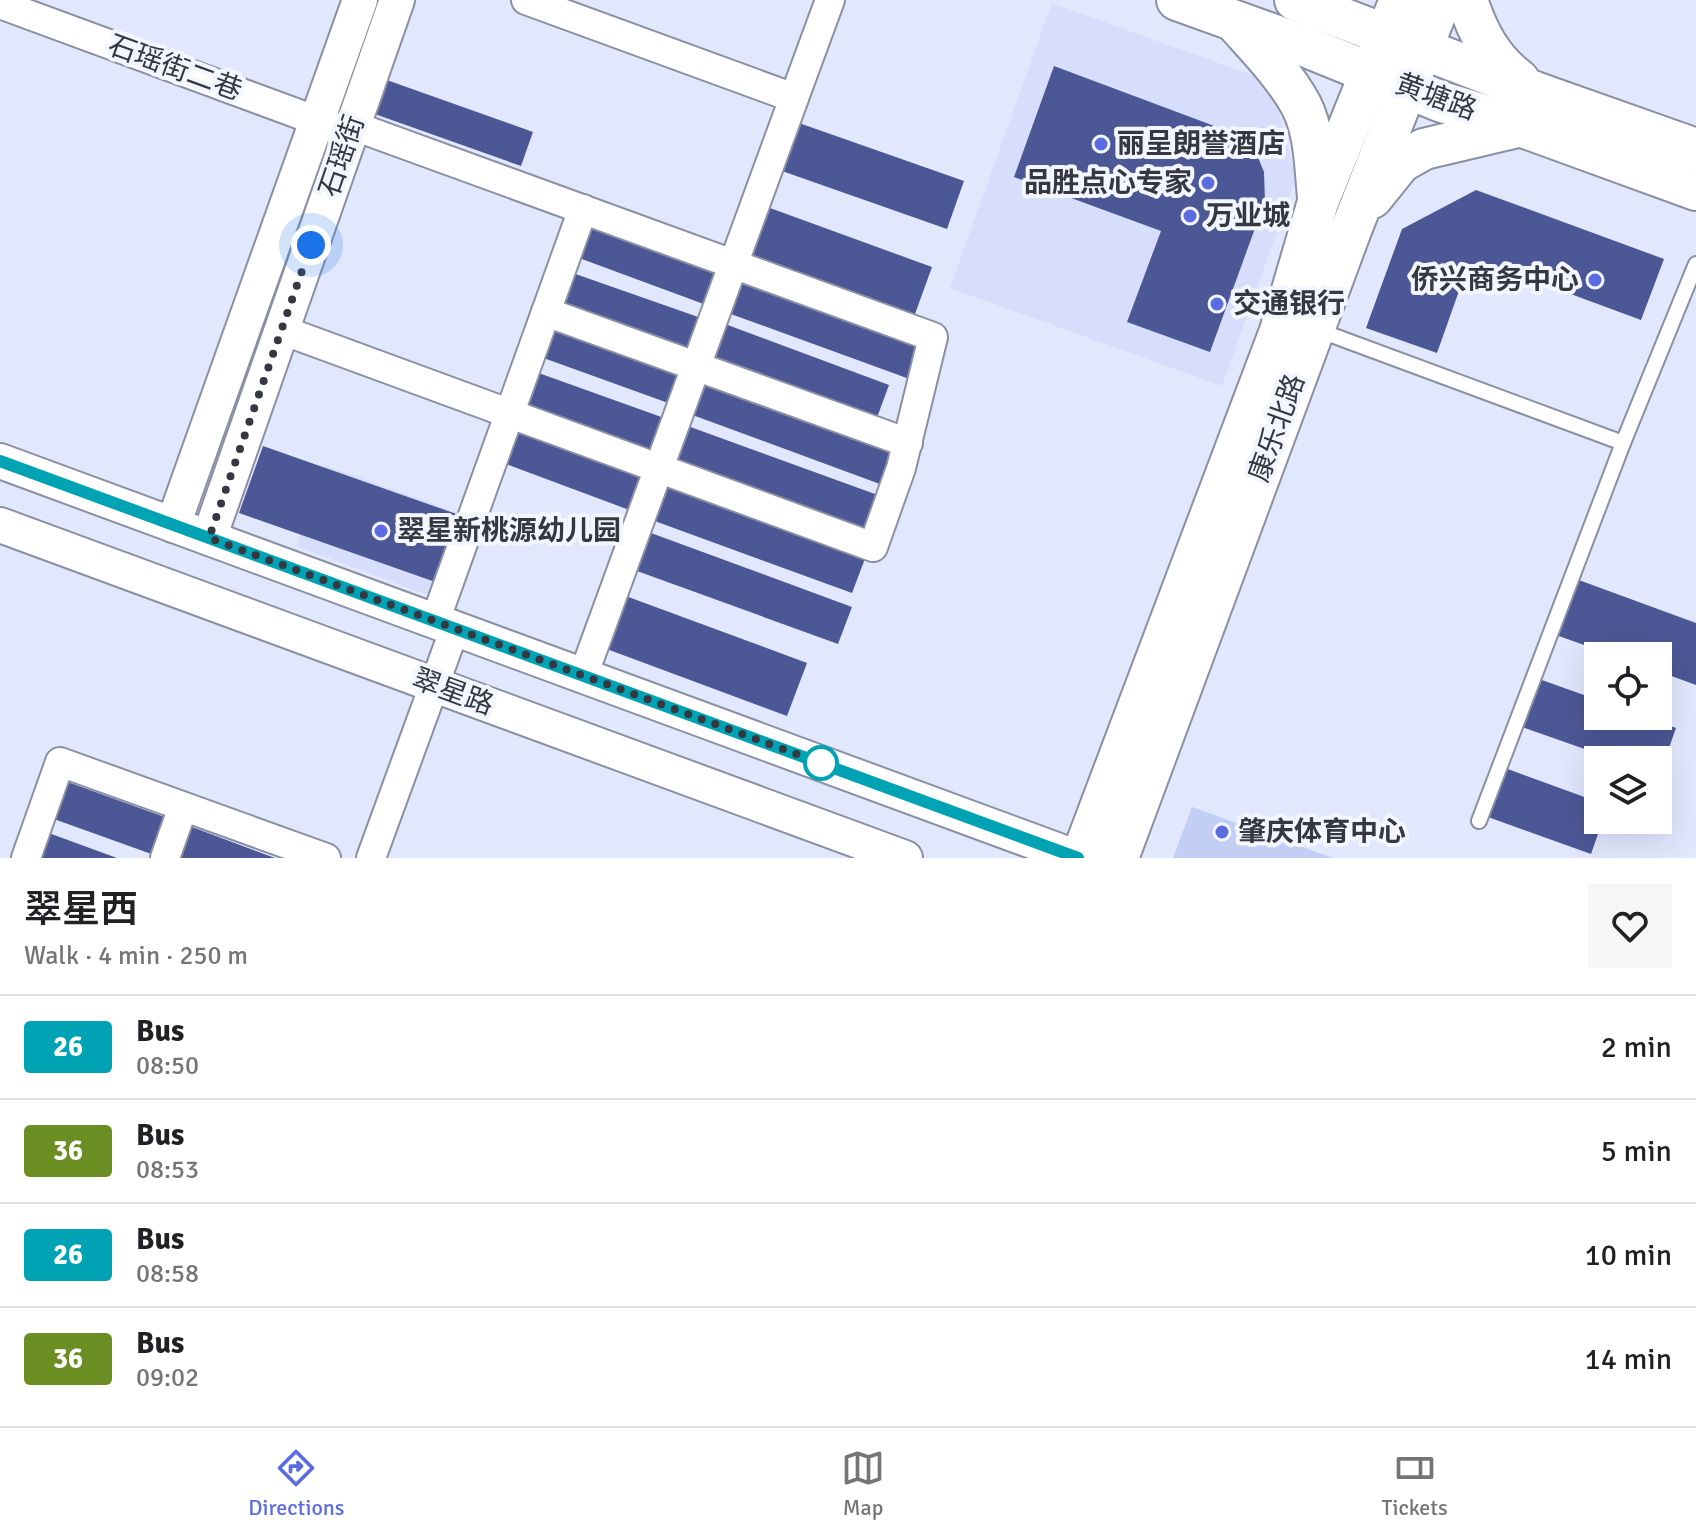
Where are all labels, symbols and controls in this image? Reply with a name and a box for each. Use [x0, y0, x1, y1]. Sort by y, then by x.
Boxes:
street label: 石瑶街二巷 [103, 28, 247, 108]
street label: 黄塘路 [1391, 67, 1481, 127]
street label: 石瑶街 [312, 111, 372, 201]
place label: 丽呈朗誉酒店 [1117, 127, 1285, 161]
marker: 丽呈朗誉酒店 [1092, 135, 1110, 153]
place label: 品胜点心专家 [1024, 166, 1192, 200]
marker: 品胜点心专家 [1199, 174, 1217, 192]
place label: 万业城 [1206, 199, 1290, 233]
marker: 万业城 [1181, 207, 1199, 225]
your location [291, 225, 331, 265]
place label: 侨兴商务中心 [1411, 263, 1579, 297]
marker: 侨兴商务中心 [1586, 271, 1604, 289]
place label: 交通银行 [1233, 287, 1345, 321]
marker: 交通银行 [1208, 295, 1226, 313]
street label: 康乐北路 [1242, 370, 1312, 486]
place label: 翠星新桃源幼儿园 [397, 514, 621, 548]
marker: 翠星新桃源幼儿园 [372, 522, 390, 540]
map controls [1584, 642, 1672, 834]
button: locate [1584, 642, 1672, 730]
street label: 翠星路 [408, 662, 498, 722]
unlabelled marker [804, 746, 838, 780]
button: layers [1584, 746, 1672, 834]
place label: 肇庆体育中心 [1238, 815, 1406, 849]
marker: 肇庆体育中心 [1213, 823, 1231, 841]
button: heart [1588, 884, 1672, 968]
text: 翠星西 [24, 886, 138, 933]
text: Walk · 4 min · 250 m [24, 940, 248, 972]
text: Bus [136, 1013, 184, 1050]
text: 2 min [1601, 1029, 1672, 1066]
text: 26 [53, 1030, 83, 1064]
text: 08:50 [136, 1050, 199, 1082]
text: Bus [136, 1117, 184, 1154]
text: 5 min [1601, 1133, 1672, 1170]
text: 36 [53, 1134, 83, 1168]
text: 08:53 [136, 1154, 199, 1186]
text: Bus [136, 1221, 184, 1258]
text: 10 min [1585, 1237, 1672, 1274]
text: 26 [53, 1238, 83, 1272]
text: 08:58 [136, 1258, 199, 1290]
text: Bus [136, 1325, 184, 1362]
text: 14 min [1585, 1341, 1672, 1378]
text: 36 [53, 1342, 83, 1376]
text: 09:02 [136, 1362, 199, 1394]
tab: Directions [248, 1446, 344, 1521]
tab: Map [841, 1446, 885, 1521]
tab: Tickets [1382, 1446, 1448, 1521]

